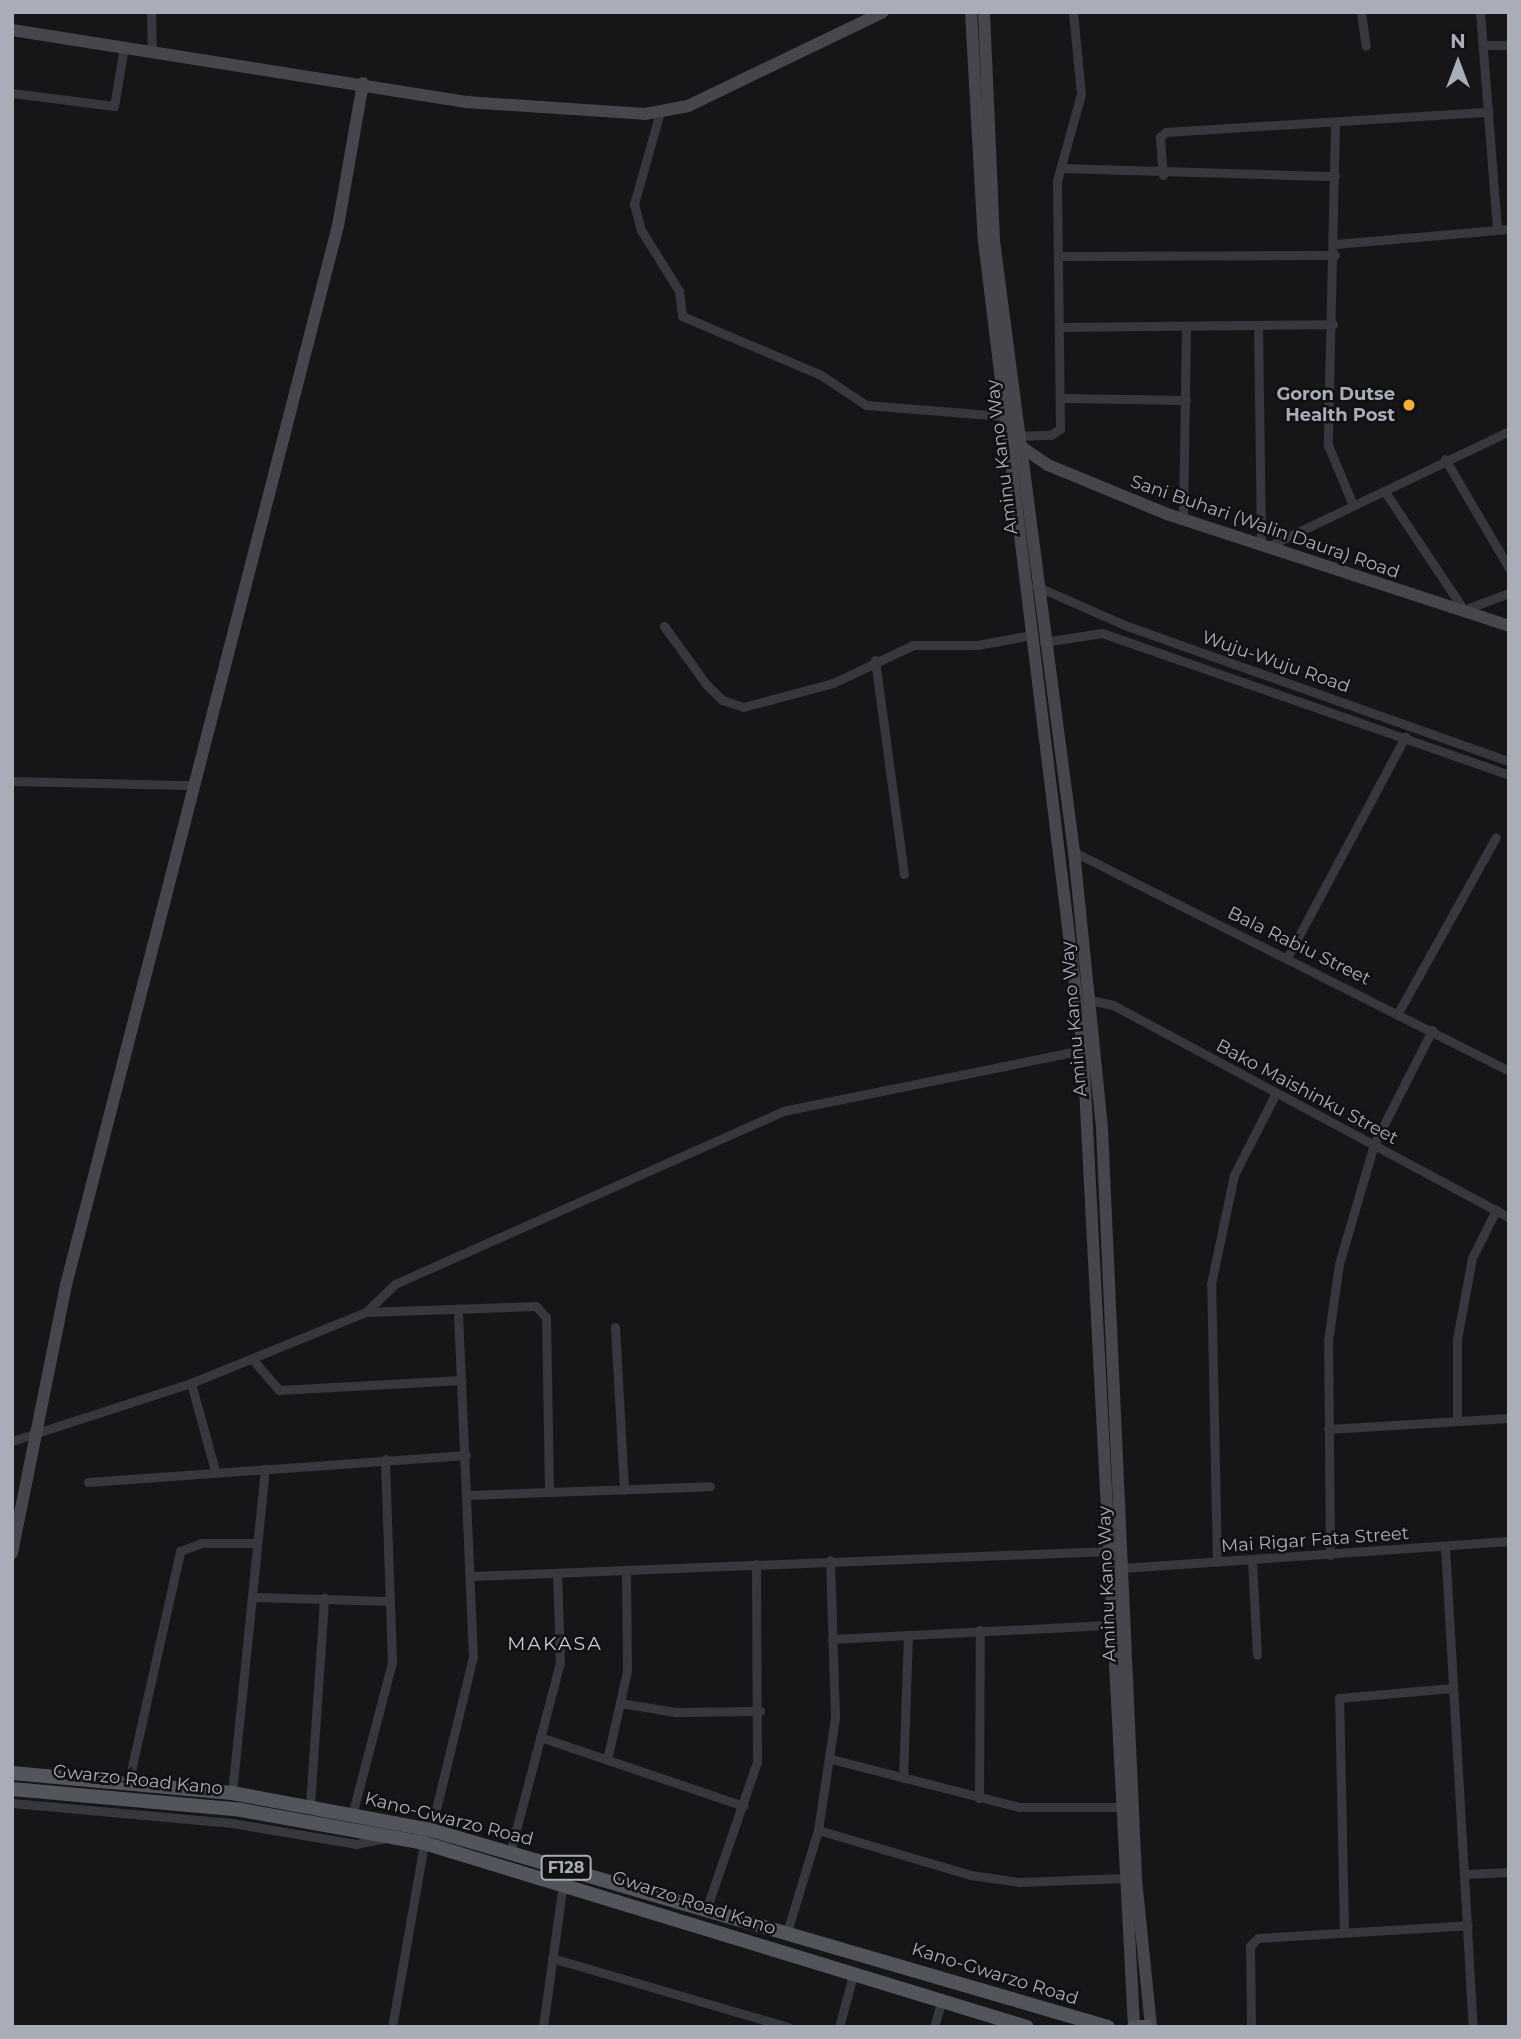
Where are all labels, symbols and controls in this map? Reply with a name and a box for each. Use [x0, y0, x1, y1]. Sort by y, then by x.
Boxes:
north arrow [1423, 28, 1493, 98]
text: N [1450, 30, 1466, 53]
street label: Aminu Kano Way [982, 378, 1022, 536]
place label: Goron Dutse Health Post [1276, 384, 1395, 426]
marker: Goron Dutse Health Post [1401, 397, 1417, 413]
street label: Sani Buhari (Walin Daura) Road [1128, 471, 1402, 583]
street label: Wuju-Wuju Road [1199, 626, 1353, 698]
street label: Bala Rabiu Street [1224, 902, 1374, 990]
street label: Aminu Kano Way [1056, 940, 1092, 1098]
street label: Bako Maishinku Street [1212, 1035, 1402, 1149]
street label: Aminu Kano Way [1093, 1506, 1121, 1662]
street label: Mai Rigar Fata Street [1220, 1523, 1410, 1557]
district label: MAKASA [508, 1633, 602, 1655]
street label: Gwarzo Road Kano [52, 1760, 224, 1800]
street label: Kano-Gwarzo Road [362, 1788, 536, 1850]
road number: F128 [540, 1856, 592, 1880]
street label: Gwarzo Road Kano [610, 1866, 778, 1940]
street label: Kano-Gwarzo Road [909, 1938, 1081, 2010]

